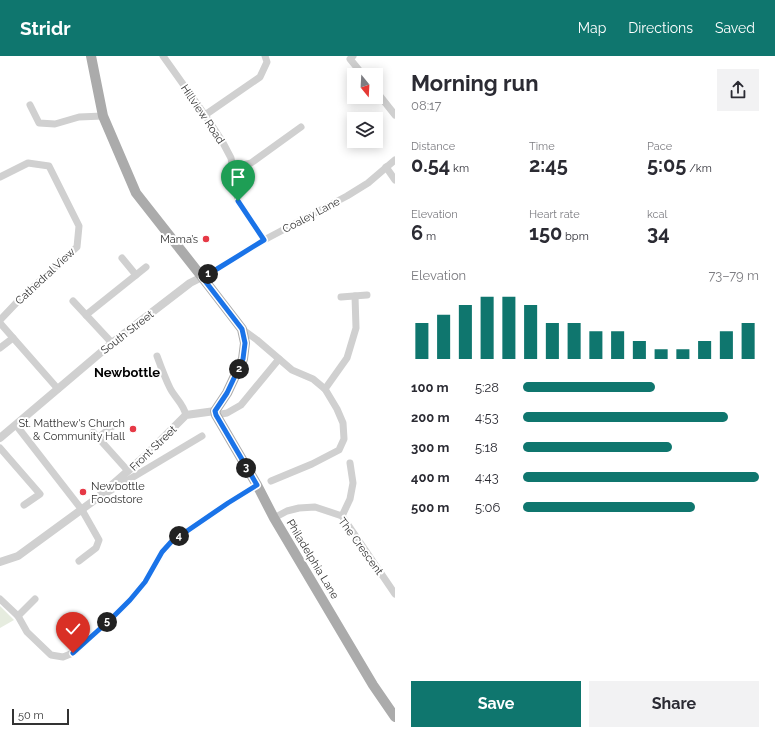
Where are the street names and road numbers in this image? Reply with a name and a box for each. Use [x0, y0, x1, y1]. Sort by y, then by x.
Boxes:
street label: Hillview Road [178, 82, 227, 147]
street label: Coaley Lane [280, 195, 343, 236]
street label: Cathedral View [13, 245, 78, 307]
street label: South Street [98, 308, 156, 357]
street label: Front Street [127, 423, 180, 474]
street label: The Crescent [335, 515, 386, 578]
street label: Philadelphia Lane [284, 517, 342, 602]

